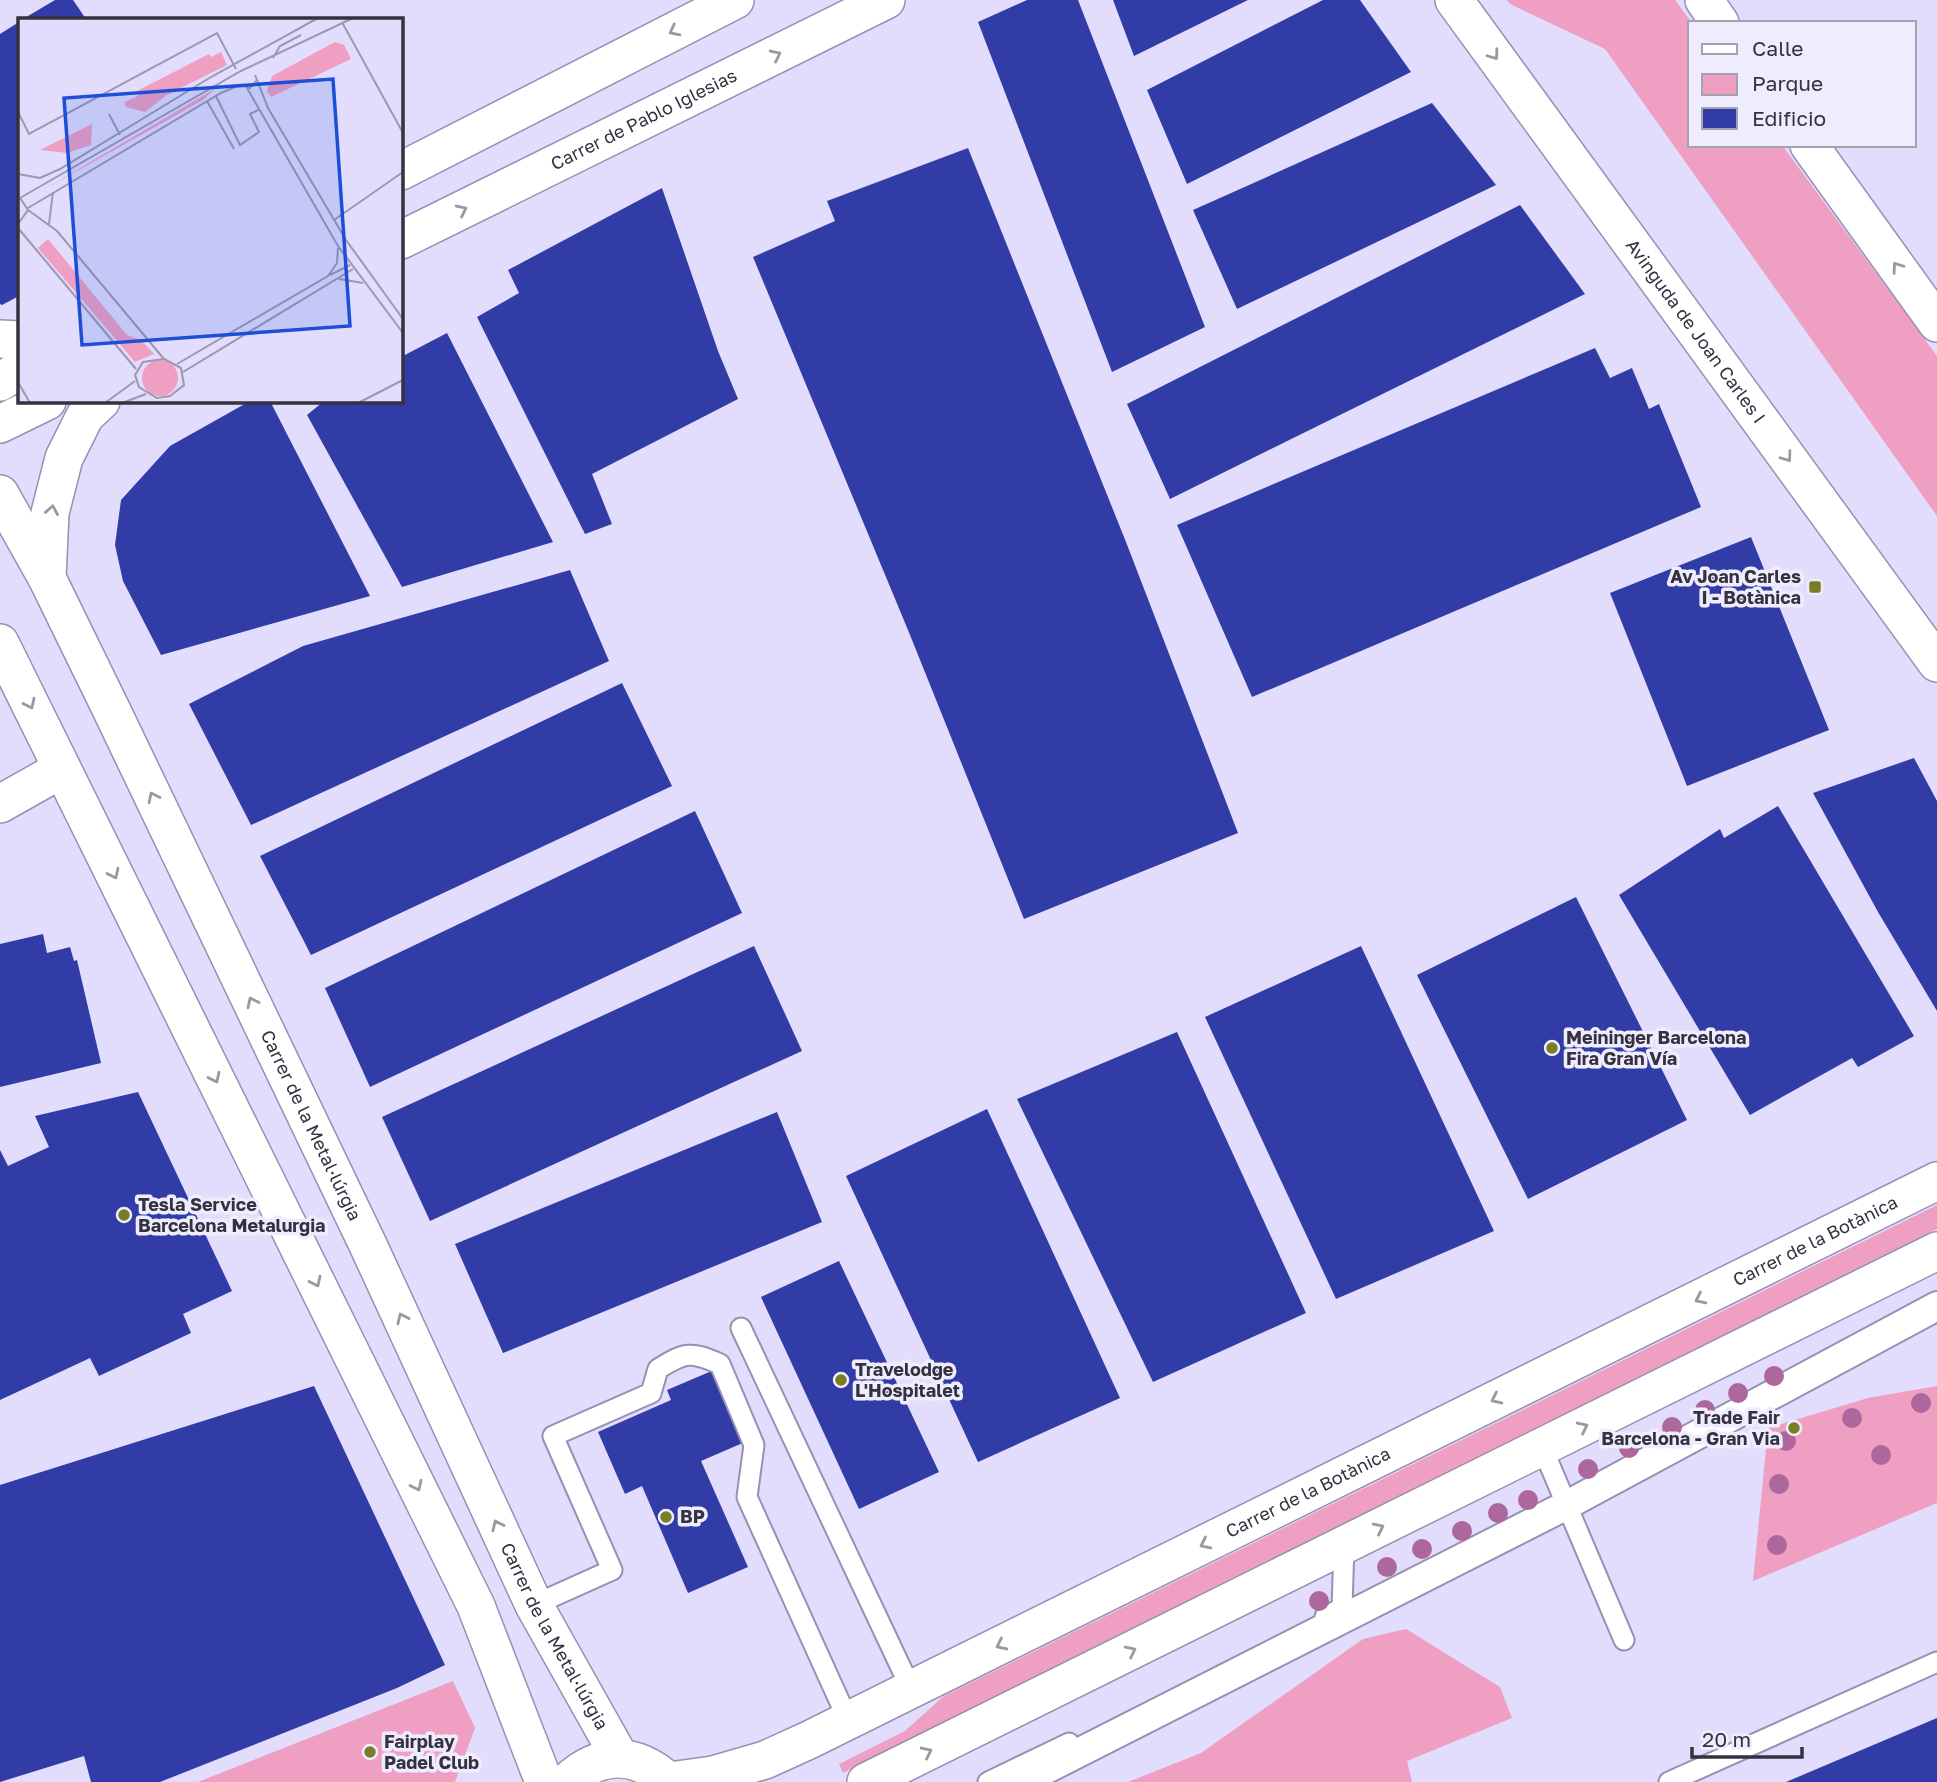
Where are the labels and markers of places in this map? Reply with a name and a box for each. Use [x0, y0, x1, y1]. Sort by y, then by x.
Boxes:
place label: Av Joan Carles I - Botànica [1670, 565, 1801, 608]
marker: Av Joan Carles I - Botànica [1807, 579, 1823, 595]
place label: Meininger Barcelona Fira Gran Vía [1566, 1026, 1746, 1069]
marker: Meininger Barcelona Fira Gran Vía [1544, 1040, 1560, 1056]
place label: Tesla Service Barcelona Metalurgia [138, 1193, 326, 1236]
marker: Tesla Service Barcelona Metalurgia [116, 1207, 132, 1223]
place label: Travelodge L'Hospitalet [855, 1358, 960, 1401]
marker: Travelodge L'Hospitalet [833, 1372, 849, 1388]
place label: Trade Fair Barcelona - Gran Via [1601, 1406, 1780, 1449]
marker: Trade Fair Barcelona - Gran Via [1786, 1420, 1802, 1436]
place label: BP [680, 1505, 705, 1527]
marker: BP [658, 1509, 674, 1525]
place label: Fairplay Padel Club [384, 1730, 479, 1773]
marker: Fairplay Padel Club [362, 1744, 378, 1760]

